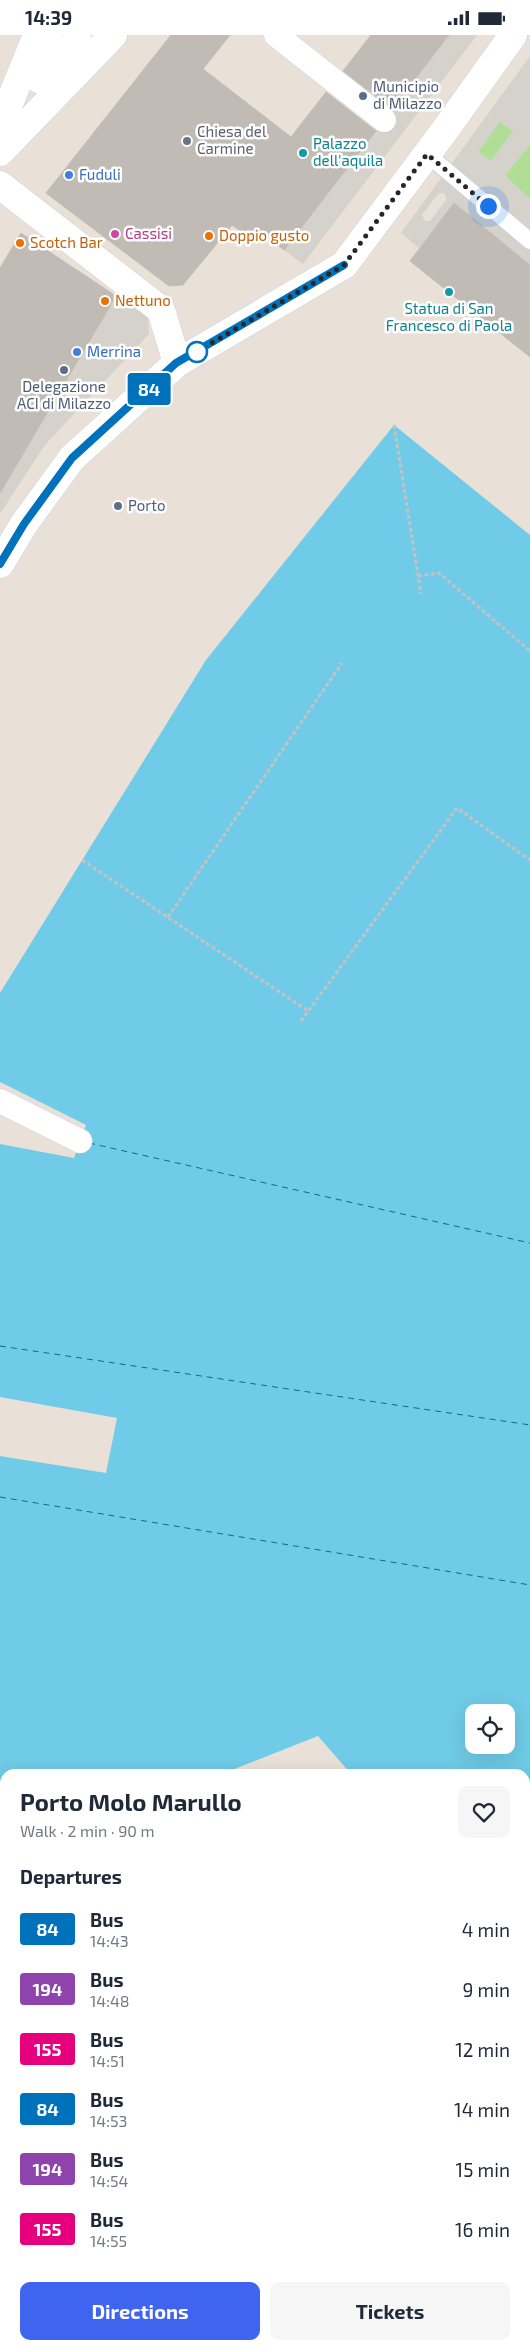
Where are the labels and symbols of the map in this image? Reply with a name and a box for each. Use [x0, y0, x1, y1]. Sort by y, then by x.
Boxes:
place label: Municipio di Milazzo [373, 77, 442, 112]
marker: Municipio di Milazzo [357, 90, 369, 102]
place label: Chiesa del Carmine [197, 122, 267, 157]
place label: Palazzo dell'aquila [313, 134, 383, 169]
marker: Chiesa del Carmine [181, 135, 193, 147]
marker: Palazzo dell'aquila [297, 147, 309, 159]
place label: Fuduli [79, 165, 121, 183]
marker: Fuduli [63, 169, 75, 181]
your location [476, 194, 501, 219]
place label: Cassisi [125, 224, 172, 242]
place label: Doppio gusto [219, 226, 309, 244]
marker: Cassisi [109, 228, 121, 240]
marker: Doppio gusto [203, 230, 215, 242]
place label: Scotch Bar [30, 233, 103, 251]
marker: Scotch Bar [14, 237, 26, 249]
marker: Statua di San Francesco di Paola [443, 286, 455, 298]
place label: Nettuno [115, 291, 171, 309]
marker: Nettuno [99, 295, 111, 307]
place label: Statua di San Francesco di Paola [386, 299, 512, 334]
unlabelled marker [186, 341, 208, 363]
place label: Merrina [87, 342, 141, 360]
marker: Merrina [71, 346, 83, 358]
marker: Delegazione ACI di Milazzo [58, 364, 70, 376]
line badge: 84 [126, 373, 172, 405]
place label: Delegazione ACI di Milazzo [17, 377, 111, 412]
place label: Porto [128, 496, 166, 514]
marker: Porto [112, 500, 124, 512]

